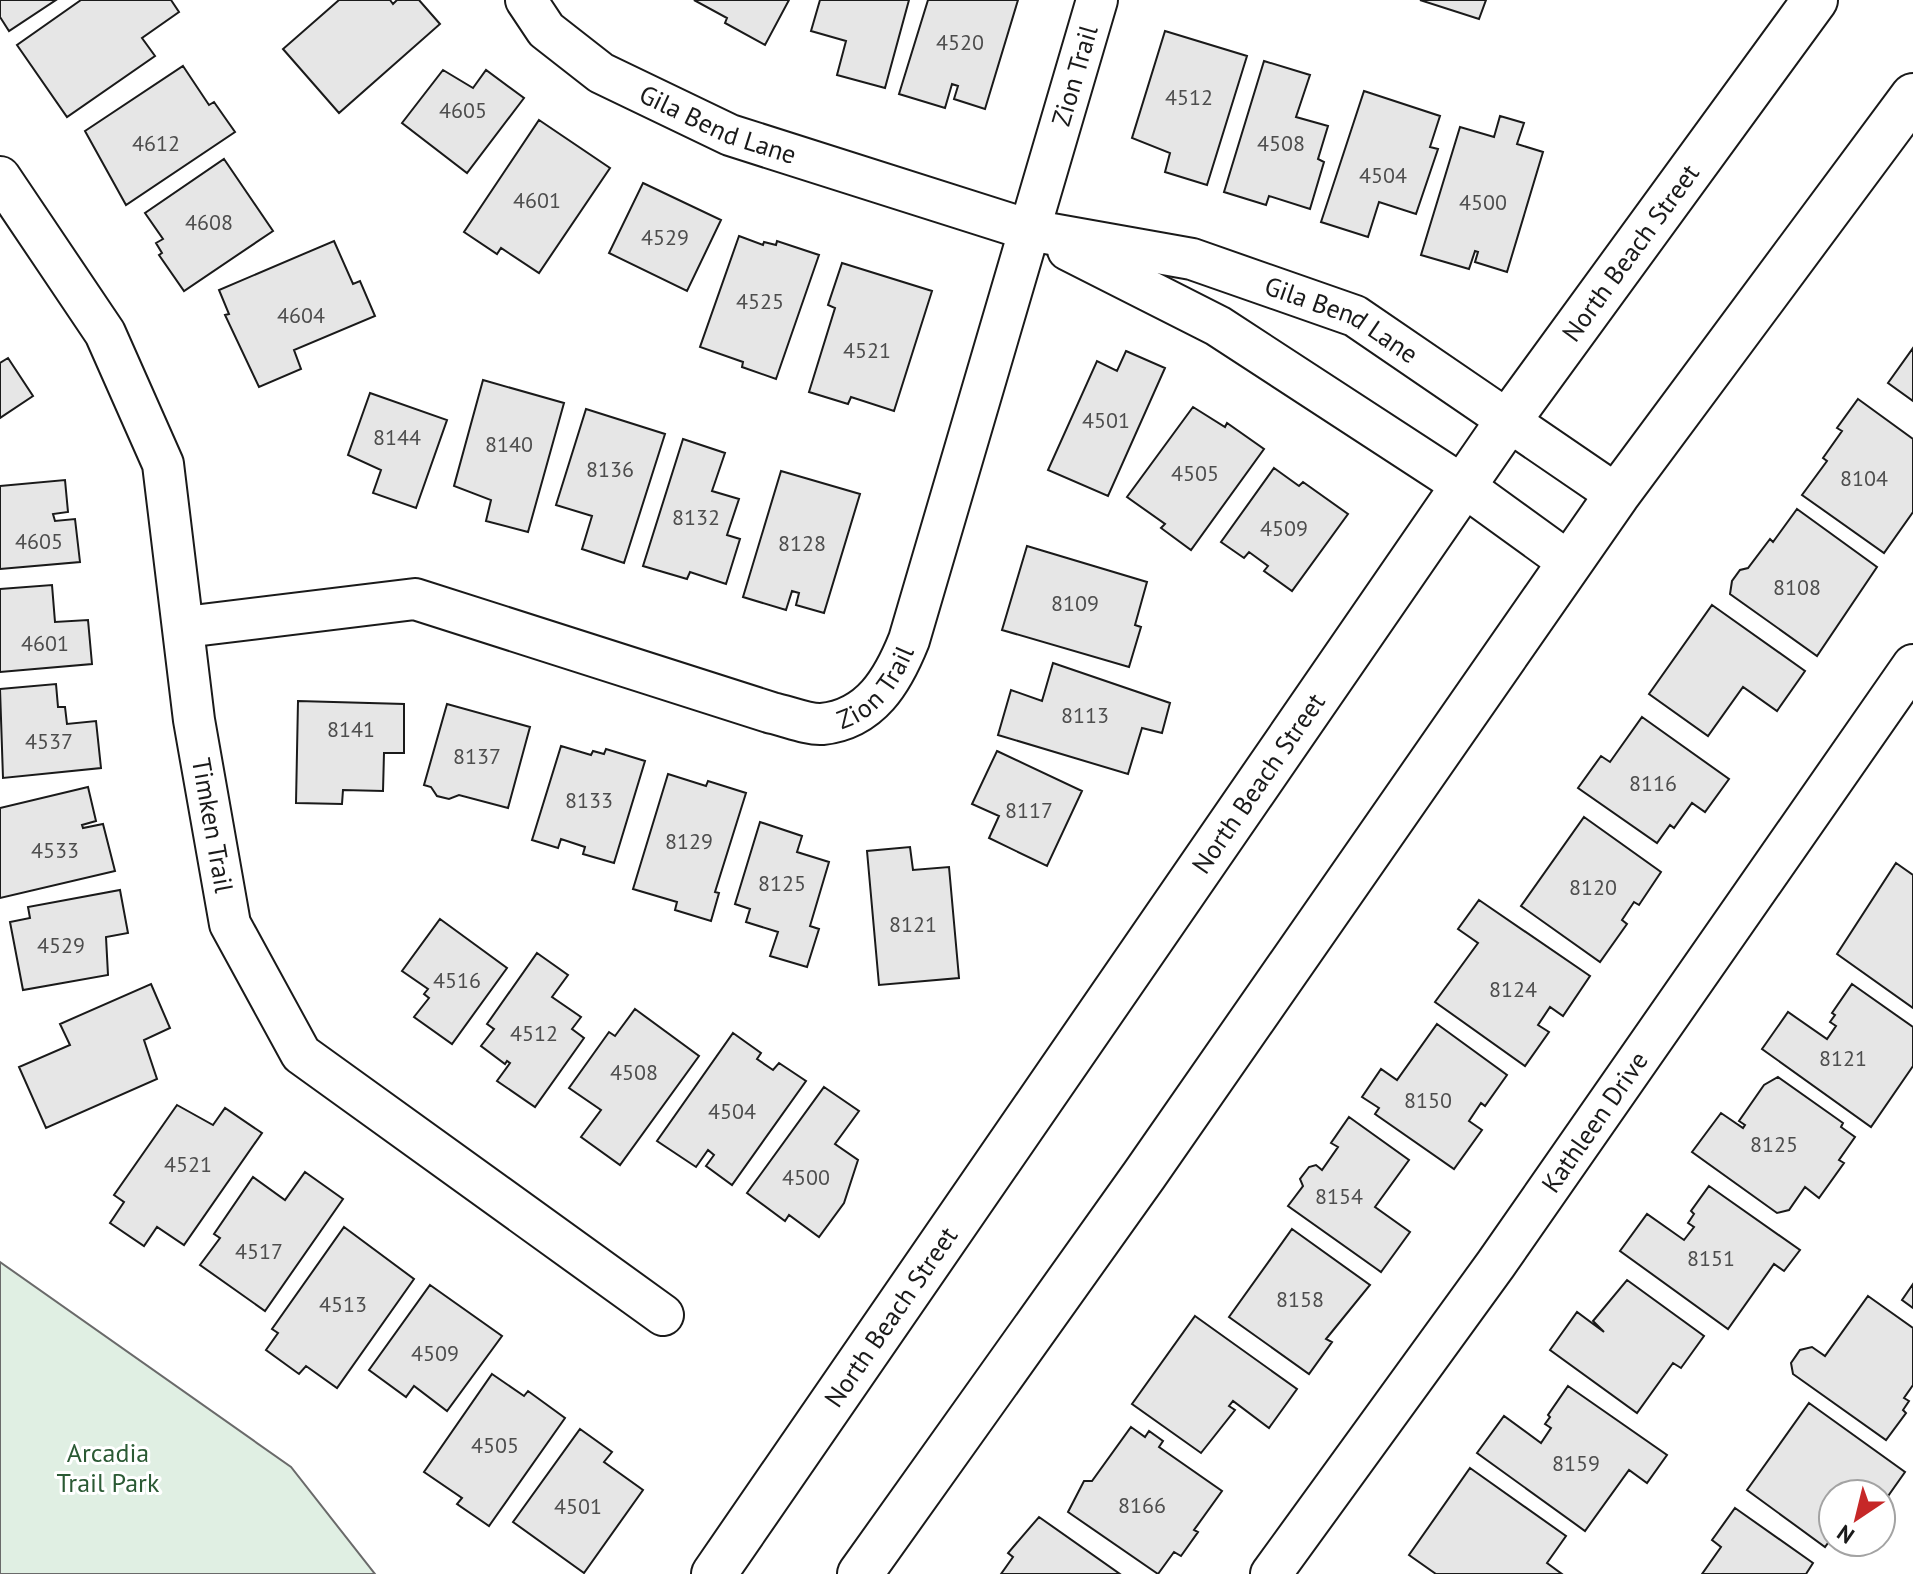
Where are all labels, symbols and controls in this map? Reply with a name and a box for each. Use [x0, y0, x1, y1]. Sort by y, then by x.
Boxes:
street label: Zion Trail [1044, 21, 1105, 130]
house number: 4520 [936, 28, 984, 56]
street label: Gila Bend Lane [634, 77, 801, 171]
house number: 4512 [1165, 83, 1213, 111]
house number: 4605 [439, 96, 487, 124]
house number: 4612 [132, 129, 180, 157]
house number: 4508 [1257, 129, 1305, 157]
street label: North Beach Street [1554, 157, 1706, 348]
house number: 4504 [1359, 161, 1407, 189]
house number: 4601 [513, 186, 561, 214]
house number: 4500 [1459, 188, 1507, 216]
house number: 4608 [185, 208, 233, 236]
house number: 4529 [641, 223, 689, 251]
street label: Gila Bend Lane [1260, 269, 1425, 370]
house number: 4525 [736, 287, 784, 315]
house number: 4604 [277, 301, 325, 329]
house number: 4521 [843, 336, 891, 364]
house number: 4501 [1082, 406, 1130, 434]
house number: 8144 [373, 423, 421, 451]
house number: 8140 [485, 430, 533, 458]
house number: 8136 [586, 455, 634, 483]
house number: 4505 [1171, 459, 1219, 487]
house number: 8104 [1840, 464, 1888, 492]
house number: 8132 [672, 503, 720, 531]
house number: 4509 [1260, 514, 1308, 542]
house number: 4605 [15, 527, 63, 555]
house number: 8128 [778, 529, 826, 557]
house number: 8108 [1773, 573, 1821, 601]
house number: 8109 [1051, 589, 1099, 617]
house number: 4601 [21, 629, 69, 657]
street label: Zion Trail [832, 640, 921, 736]
street label: North Beach Street [1184, 686, 1332, 880]
house number: 8113 [1061, 701, 1109, 729]
house number: 8141 [327, 715, 375, 743]
house number: 4537 [25, 727, 73, 755]
house number: 8137 [453, 742, 501, 770]
street label: Timken Trail [185, 755, 241, 895]
house number: 8116 [1629, 769, 1677, 797]
house number: 8133 [565, 786, 613, 814]
house number: 8117 [1005, 796, 1053, 824]
house number: 8129 [665, 827, 713, 855]
house number: 4533 [31, 836, 79, 864]
house number: 8125 [758, 869, 806, 897]
house number: 8120 [1569, 873, 1617, 901]
house number: 8121 [889, 910, 937, 938]
house number: 4529 [37, 931, 85, 959]
house number: 4516 [433, 966, 481, 994]
house number: 8124 [1489, 975, 1537, 1003]
house number: 4512 [510, 1019, 558, 1047]
house number: 8121 [1819, 1044, 1867, 1072]
street label: Kathleen Drive [1534, 1045, 1655, 1199]
house number: 4508 [610, 1058, 658, 1086]
house number: 8150 [1404, 1086, 1452, 1114]
house number: 4504 [708, 1097, 756, 1125]
house number: 8125 [1750, 1130, 1798, 1158]
house number: 4521 [164, 1150, 212, 1178]
house number: 4500 [782, 1163, 830, 1191]
house number: 8154 [1315, 1182, 1363, 1210]
street label: North Beach Street [817, 1220, 964, 1413]
house number: 4517 [235, 1237, 283, 1265]
house number: 8151 [1687, 1244, 1735, 1272]
house number: 8158 [1276, 1285, 1324, 1313]
house number: 4513 [319, 1290, 367, 1318]
house number: 4509 [411, 1339, 459, 1367]
house number: 4505 [471, 1431, 519, 1459]
park label: Arcadia Trail Park [57, 1436, 160, 1499]
house number: 8159 [1552, 1449, 1600, 1477]
north arrow [1817, 1478, 1897, 1558]
house number: 8166 [1118, 1491, 1166, 1519]
house number: 4501 [554, 1492, 602, 1520]
text: N [1832, 1519, 1859, 1550]

